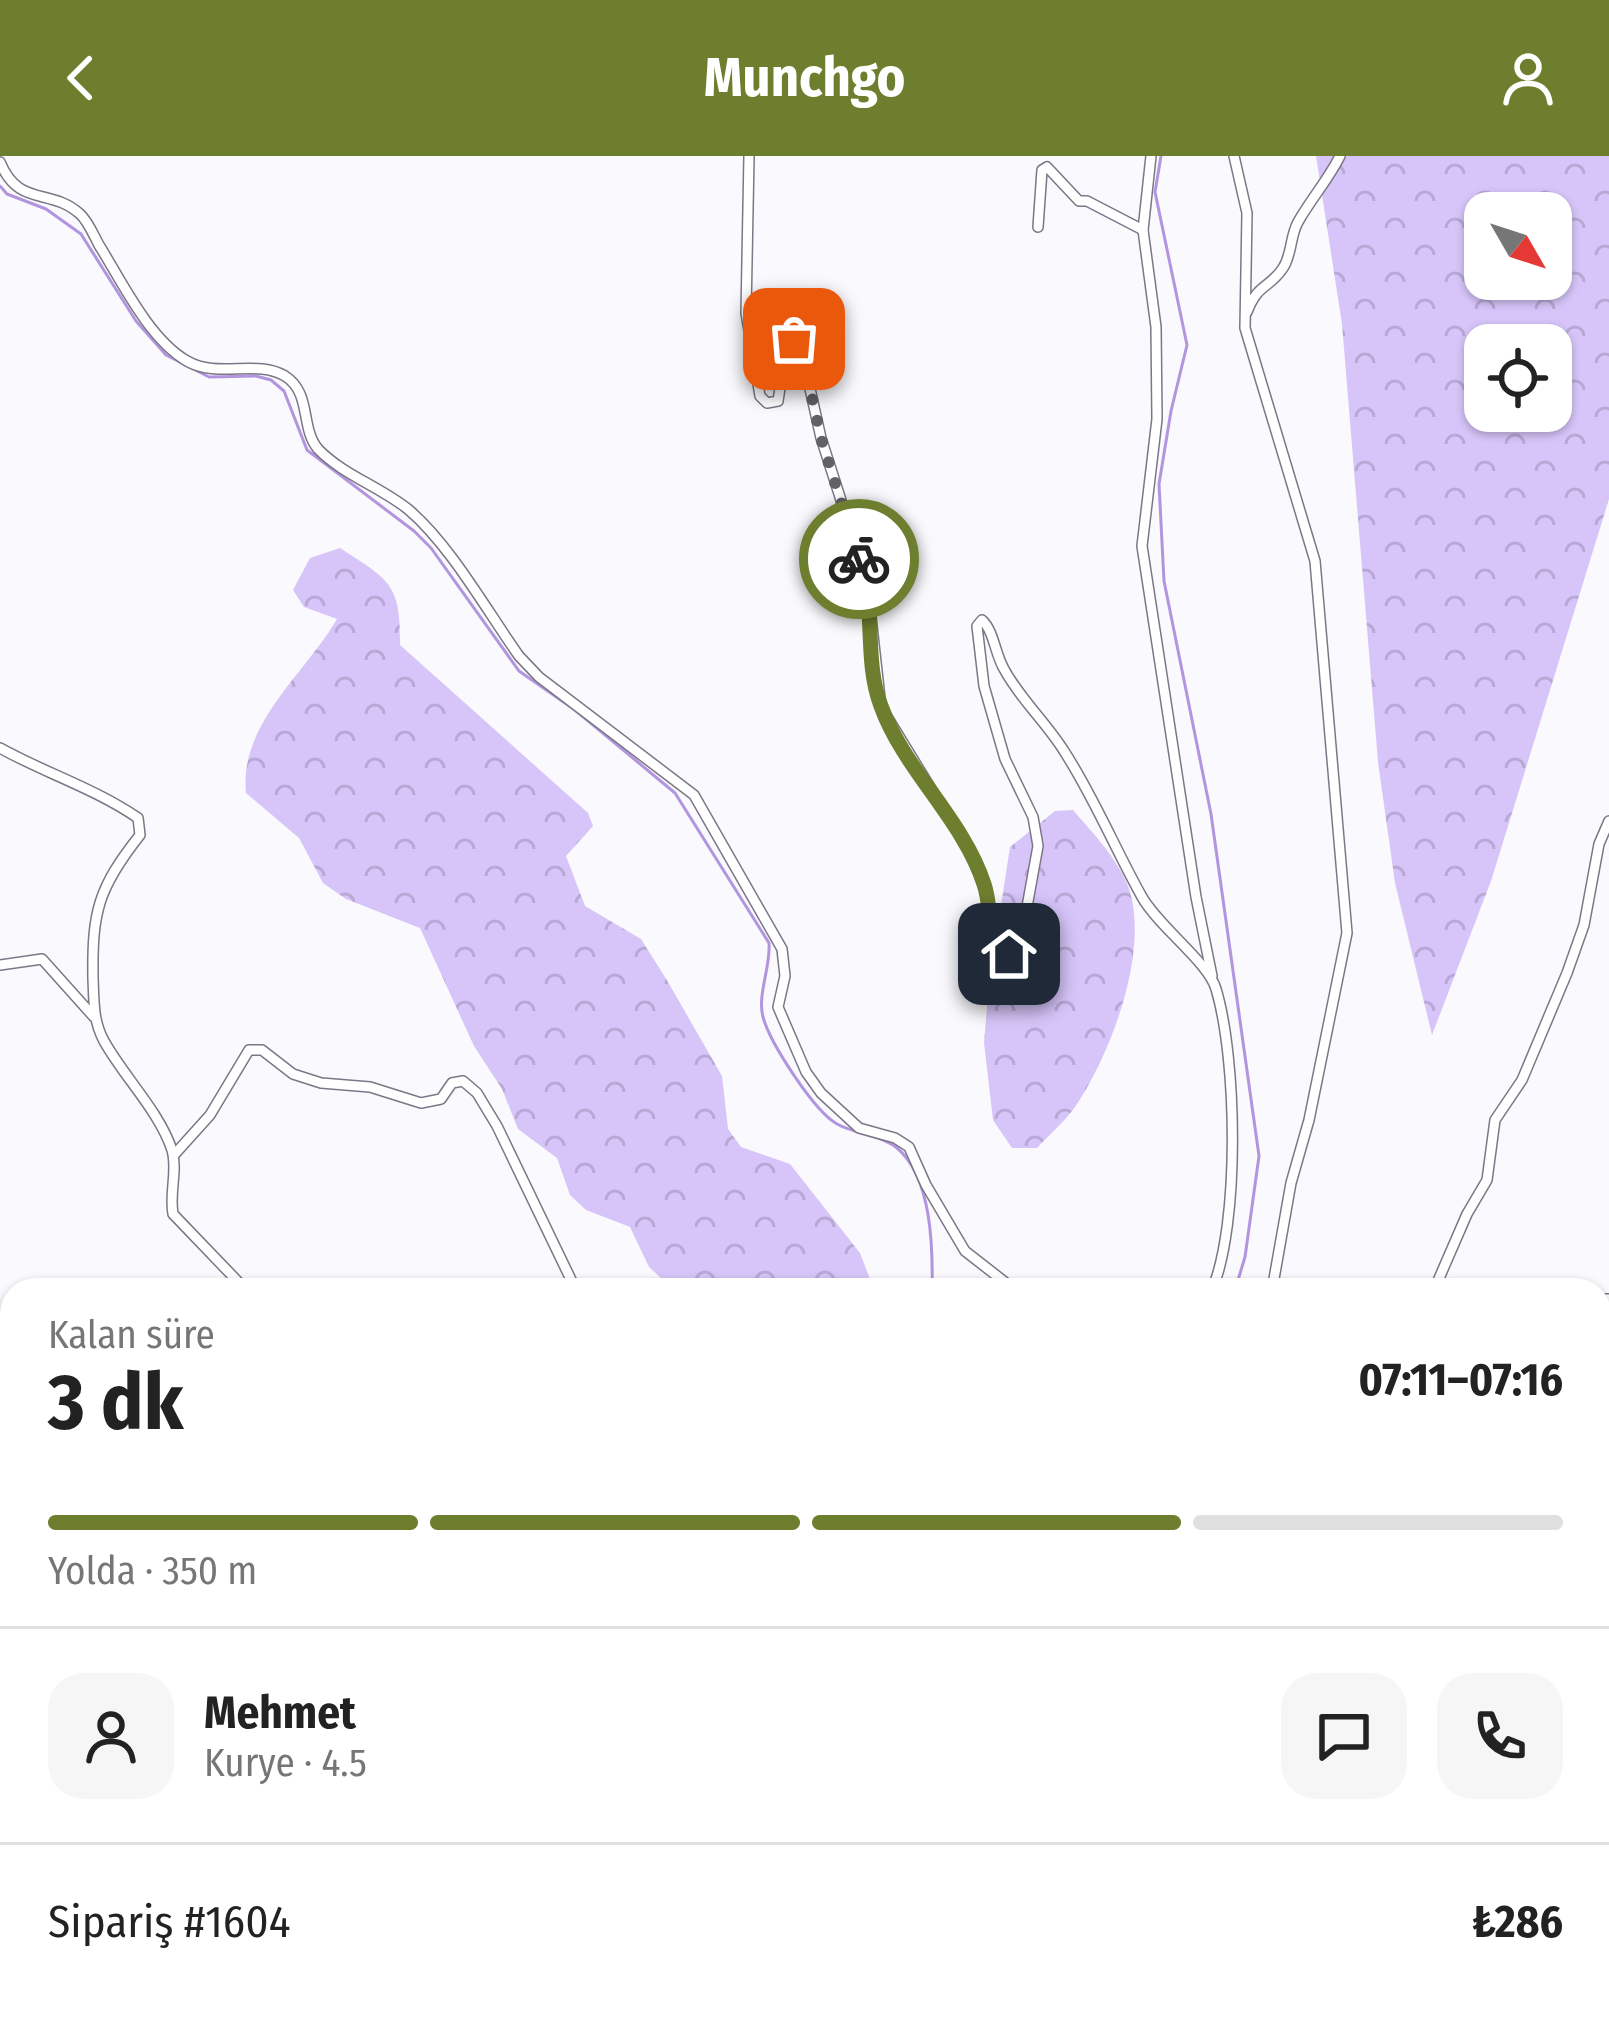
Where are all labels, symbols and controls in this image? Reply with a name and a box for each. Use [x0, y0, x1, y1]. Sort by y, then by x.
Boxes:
icon: back [48, 45, 114, 111]
icon: person [1495, 45, 1561, 111]
text: Munchgo [704, 46, 905, 110]
north arrow [1464, 192, 1572, 300]
map controls [1464, 192, 1572, 432]
pin [743, 288, 845, 390]
icon: bag [761, 306, 827, 372]
button: locate [1464, 324, 1572, 432]
courier [799, 499, 919, 619]
icon: bike [826, 526, 892, 592]
pin [958, 903, 1060, 1005]
icon: home [976, 921, 1042, 987]
text: Kalan süre [48, 1312, 215, 1358]
text: 07:11–07:16 [1358, 1353, 1563, 1407]
text: 3 dk [48, 1356, 183, 1450]
text: Yolda · 350 m [48, 1548, 257, 1594]
button: person [48, 1673, 174, 1799]
button: chat [1281, 1673, 1407, 1799]
button: phone [1437, 1673, 1563, 1799]
text: Mehmet [204, 1686, 356, 1740]
text: Kurye · 4.5 [204, 1740, 367, 1786]
text: Sipariş #1604 [48, 1895, 290, 1949]
text: ₺286 [1472, 1895, 1563, 1949]

